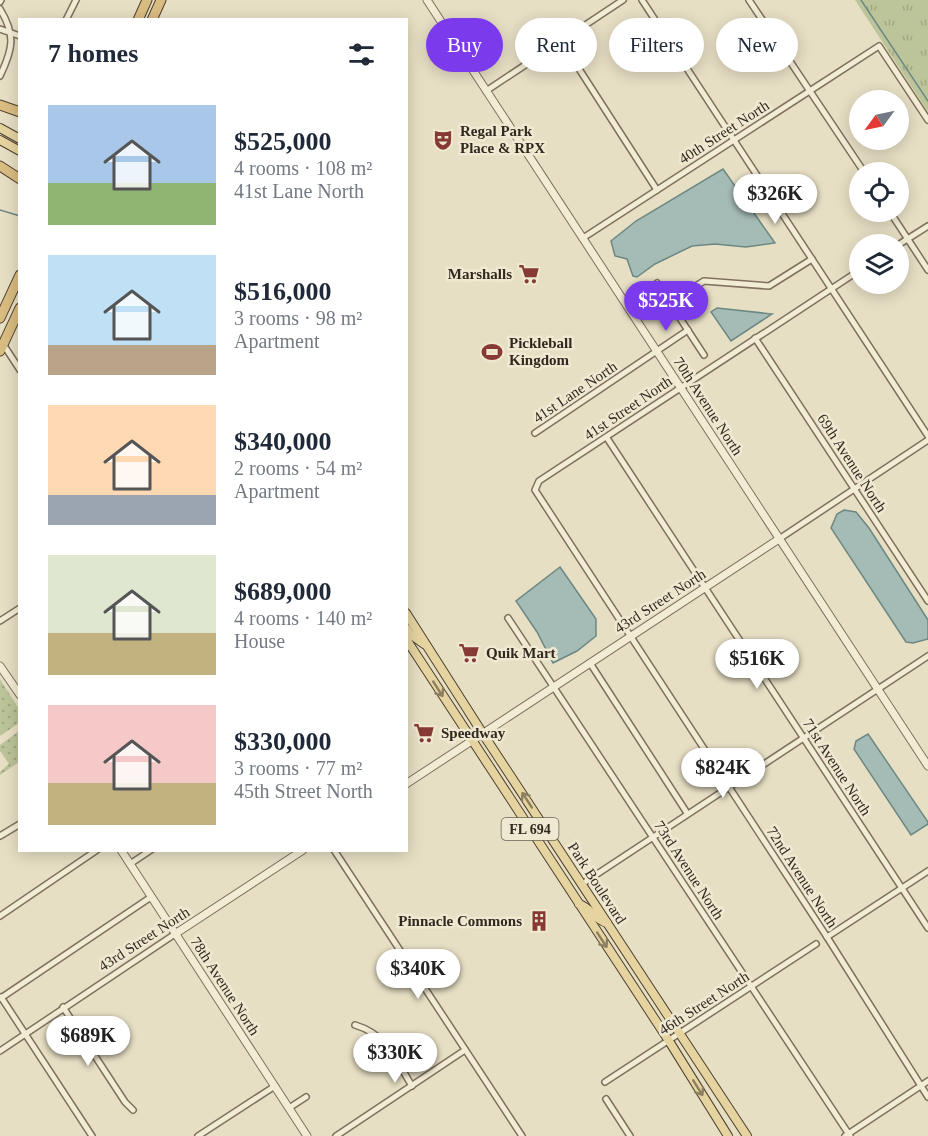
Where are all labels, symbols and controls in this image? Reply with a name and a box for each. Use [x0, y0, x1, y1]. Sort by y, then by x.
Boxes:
chip: Buy [426, 18, 503, 72]
chip: Rent [515, 18, 597, 72]
chip: Filters [609, 18, 704, 72]
chip: New [716, 18, 798, 72]
icon: filters [345, 38, 378, 71]
text: 7 homes [48, 39, 138, 68]
north arrow [849, 90, 909, 150]
map controls [849, 90, 909, 294]
street label: 40th Street North [676, 97, 772, 167]
place label: Regal Park Place & RPX [460, 123, 545, 156]
text: $525,000 [234, 127, 332, 156]
theatre icon: Regal Park Place & RPX [431, 128, 455, 152]
icon: home [96, 129, 168, 201]
text: 4 rooms · 108 m² [234, 157, 372, 179]
button: locate [849, 162, 909, 222]
pin: $326K [733, 174, 817, 225]
text: 41st Lane North [234, 180, 364, 202]
text: $326K [747, 182, 803, 204]
button: layers [849, 234, 909, 294]
supermarket icon: Marshalls [517, 262, 541, 286]
place label: Marshalls [448, 266, 512, 282]
text: $516,000 [234, 277, 332, 306]
icon: home [96, 279, 168, 351]
pin: $525K [624, 281, 708, 332]
text: $525K [638, 289, 694, 311]
text: 3 rooms · 98 m² [234, 307, 362, 329]
text: Apartment [234, 330, 320, 352]
place label: Pickleball Kingdom [509, 335, 572, 368]
sports icon: Pickleball Kingdom [480, 340, 504, 364]
street label: 70th Avenue North [670, 354, 746, 459]
street label: 41st Lane North [530, 358, 620, 426]
street label: 41st Street North [581, 372, 675, 443]
street label: 69th Avenue North [814, 411, 890, 516]
text: $340,000 [234, 427, 332, 456]
icon: home [96, 429, 168, 501]
text: 2 rooms · 54 m² [234, 457, 362, 479]
text: Apartment [234, 480, 320, 502]
street label: 43rd Street North [612, 565, 709, 636]
text: $689,000 [234, 577, 332, 606]
icon: home [96, 579, 168, 651]
text: 4 rooms · 140 m² [234, 607, 372, 629]
text: House [234, 630, 285, 652]
pin: $516K [715, 639, 799, 690]
supermarket icon: Quik Mart [457, 641, 481, 665]
place label: Quik Mart [486, 645, 556, 661]
text: $516K [729, 647, 785, 669]
one-way arrow [432, 680, 445, 697]
street label: 71st Avenue North [800, 716, 875, 819]
supermarket icon: Speedway [412, 721, 436, 745]
place label: Speedway [441, 725, 506, 741]
text: $330,000 [234, 727, 332, 756]
icon: home [96, 729, 168, 801]
pin: $824K [681, 748, 765, 799]
text: $824K [695, 756, 751, 778]
text: 3 rooms · 77 m² [234, 757, 362, 779]
text: 45th Street North [234, 780, 373, 802]
one-way arrow [520, 792, 532, 809]
road number: FL 694 [502, 818, 558, 840]
street label: 73rd Avenue North [651, 818, 727, 923]
street label: 72nd Avenue North [763, 823, 841, 931]
street label: Park Boulevard [565, 839, 630, 927]
street label: 43rd Street North [96, 903, 193, 974]
building icon: Pinnacle Commons [527, 909, 551, 933]
place label: Pinnacle Commons [398, 913, 522, 929]
one-way arrow [596, 931, 609, 948]
street label: 78th Avenue North [187, 934, 263, 1039]
pin: $340K [376, 949, 460, 1000]
text: $340K [390, 957, 446, 979]
street label: 46th Street North [656, 968, 752, 1038]
pin: $689K [46, 1016, 130, 1067]
text: $689K [60, 1024, 116, 1046]
pin: $330K [353, 1033, 437, 1084]
text: $330K [367, 1041, 423, 1063]
one-way arrow [693, 1079, 705, 1096]

